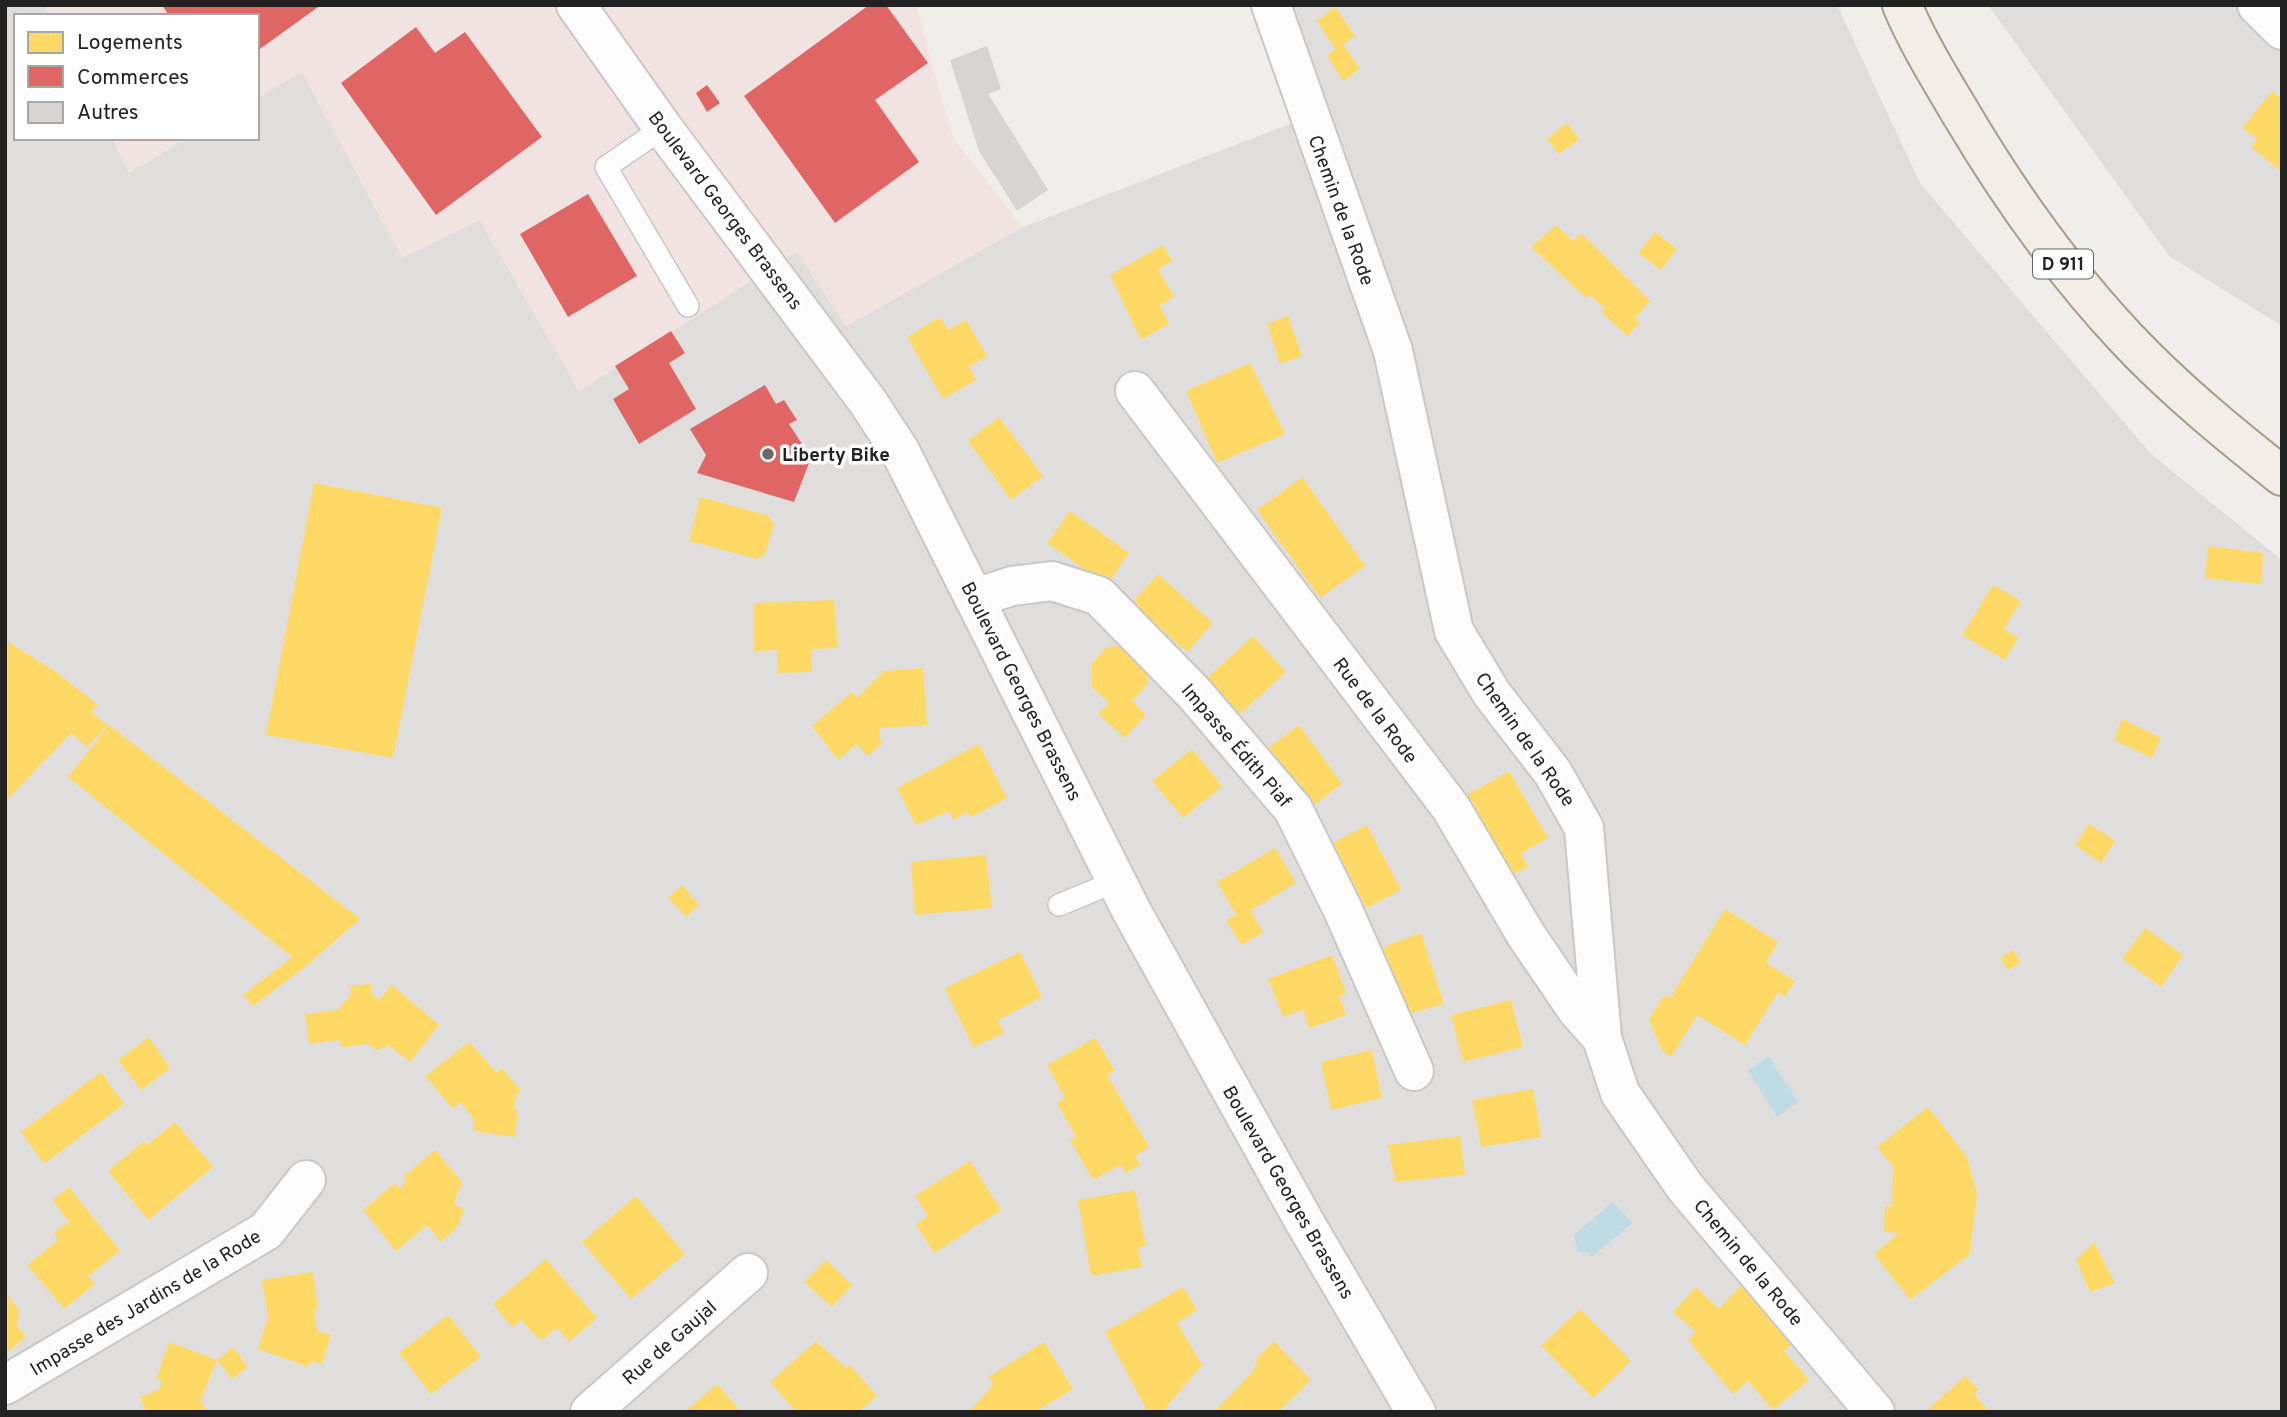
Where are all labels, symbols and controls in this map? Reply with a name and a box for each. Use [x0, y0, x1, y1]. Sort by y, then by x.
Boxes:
legend [14, 14, 259, 140]
text: Logements [77, 30, 183, 57]
text: Commerces [77, 65, 189, 92]
text: Autres [77, 100, 139, 127]
street label: Boulevard Georges Brassens [642, 107, 807, 315]
street label: Chemin de la Rode [1302, 132, 1379, 289]
road number: D 911 [2033, 250, 2093, 278]
place label: Liberty Bike [782, 444, 890, 468]
marker: Liberty Bike [760, 446, 776, 462]
street label: Boulevard Georges Brassens [954, 578, 1086, 805]
street label: Rue de la Rode [1327, 653, 1422, 769]
street label: Chemin de la Rode [1469, 668, 1580, 812]
street label: Impasse Édith Piaf [1175, 679, 1297, 814]
street label: Boulevard Georges Brassens [1216, 1082, 1358, 1304]
street label: Chemin de la Rode [1687, 1195, 1808, 1332]
street label: Impasse des Jardins de la Rode [26, 1225, 266, 1382]
street label: Rue de Gaujal [618, 1296, 722, 1391]

